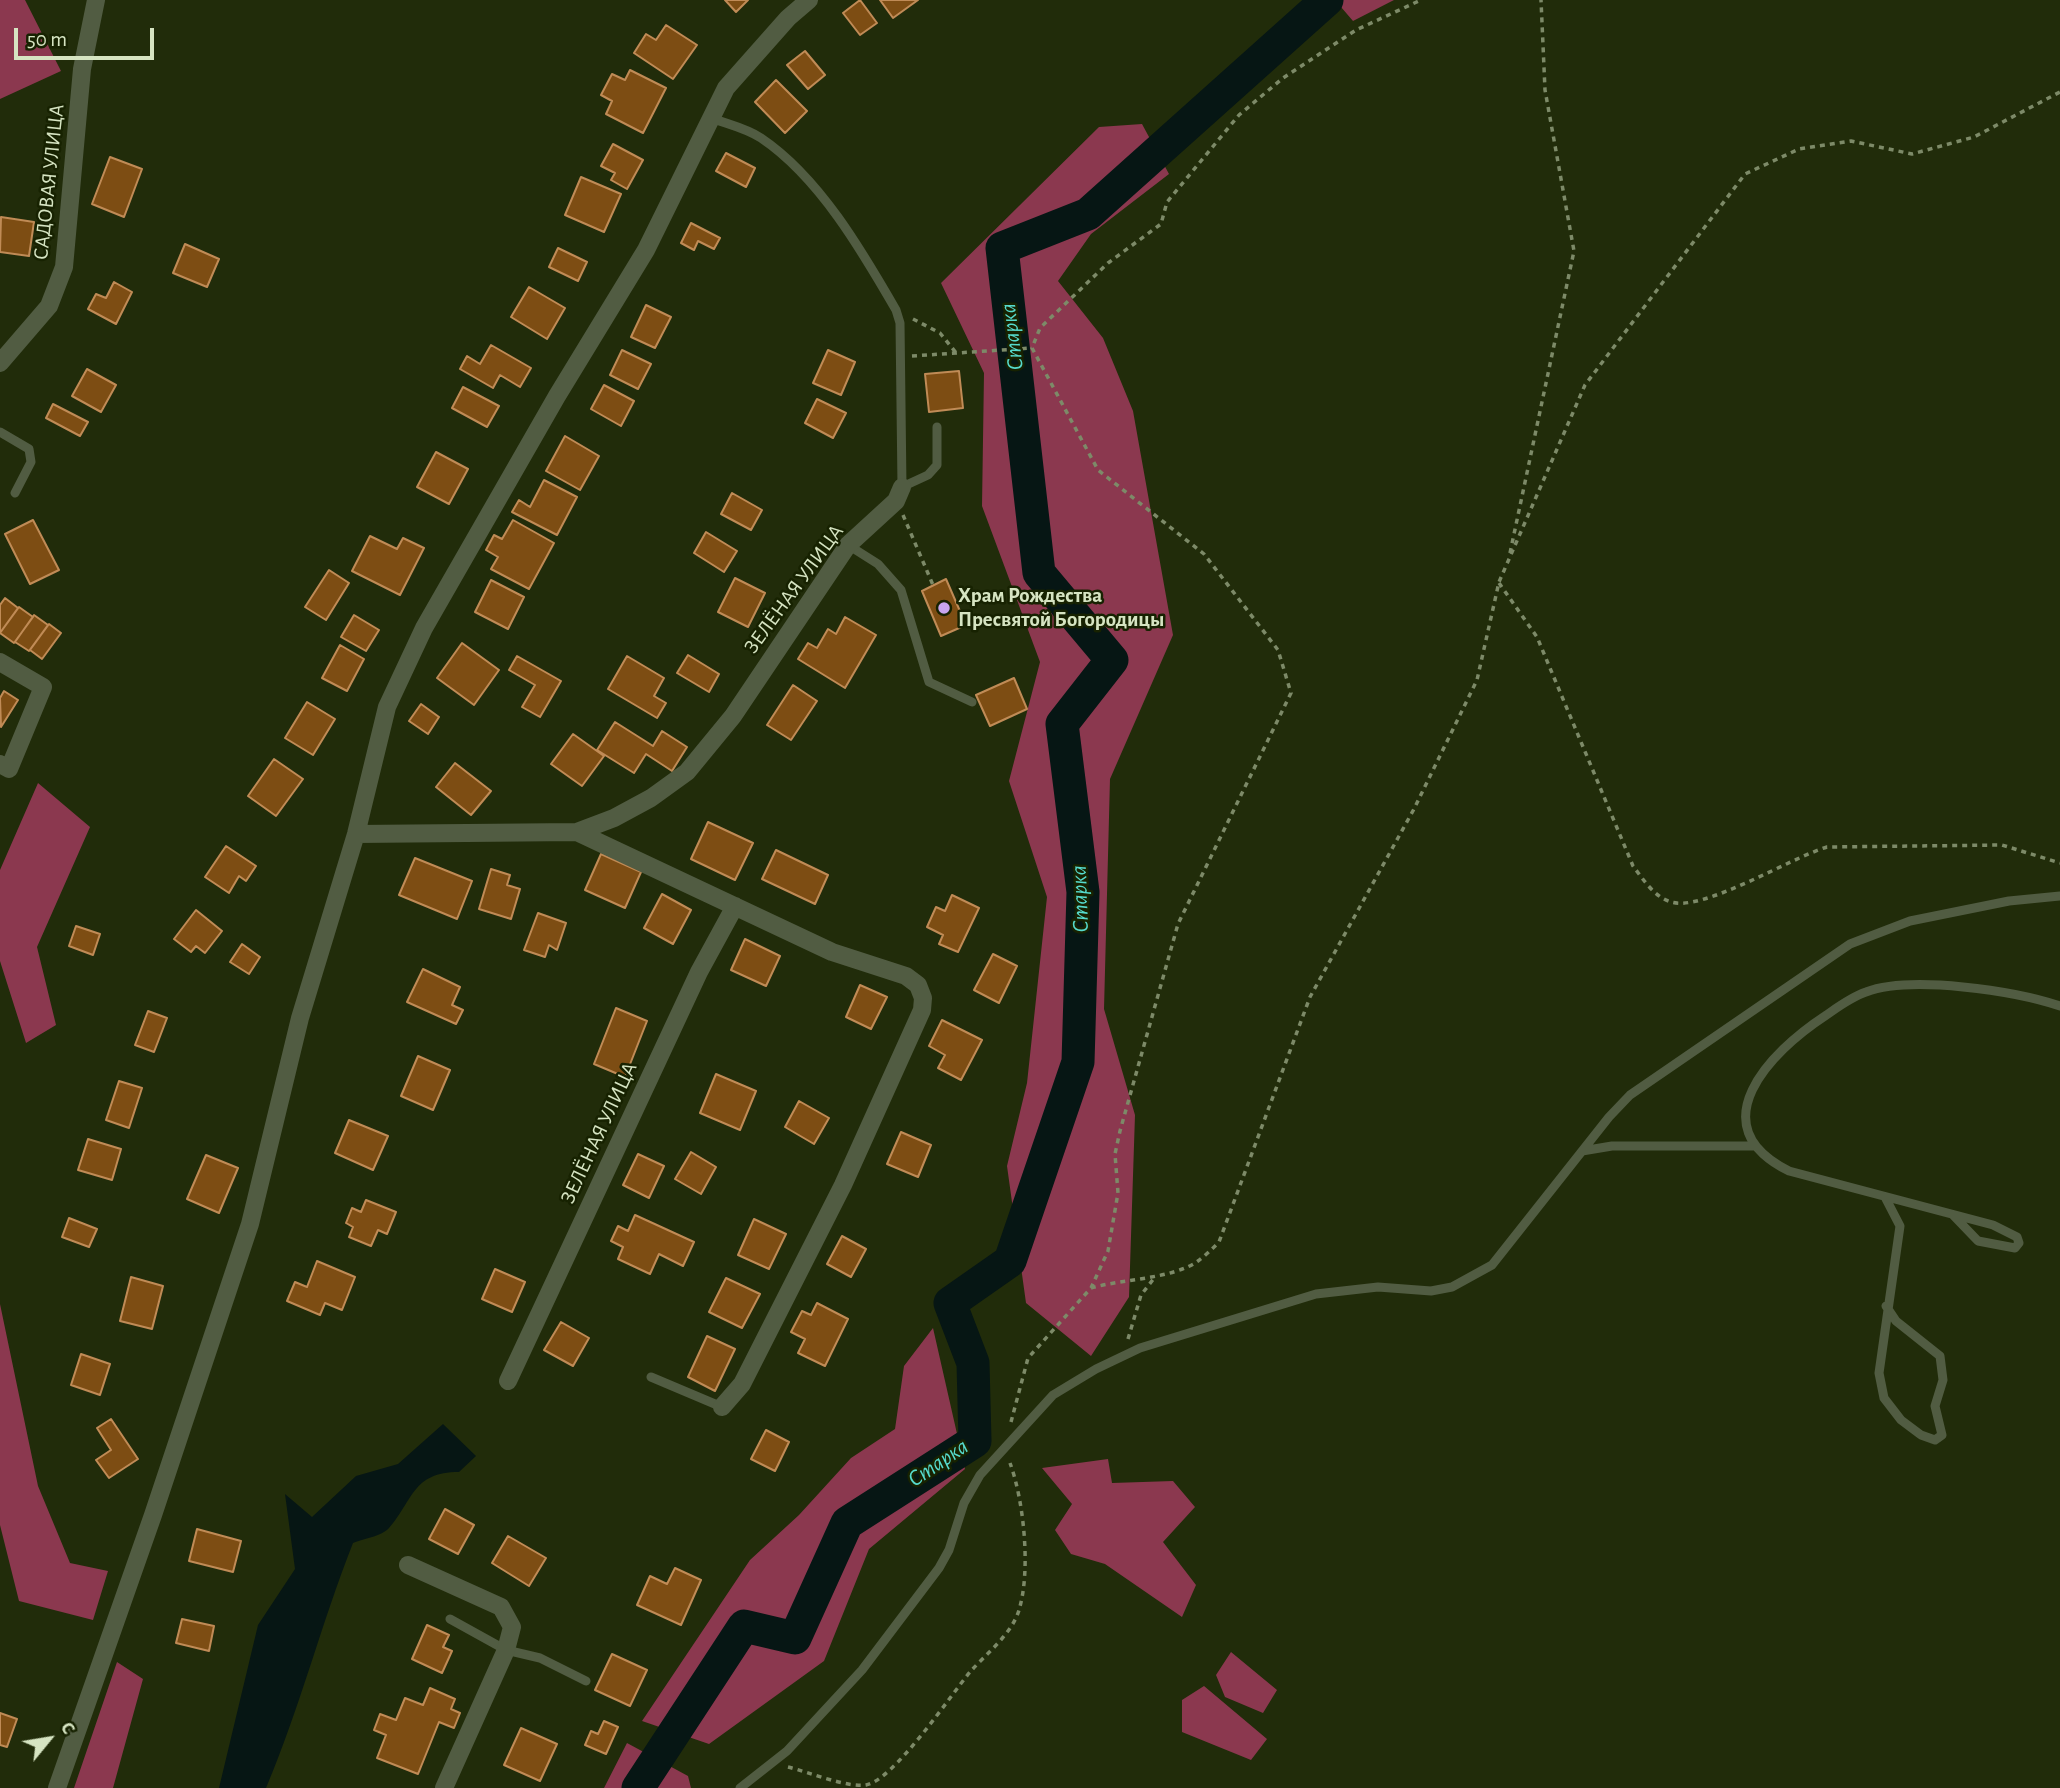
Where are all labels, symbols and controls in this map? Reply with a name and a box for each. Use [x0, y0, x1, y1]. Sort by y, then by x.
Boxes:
scale bar [18, 14, 158, 58]
text: 50 m [27, 29, 67, 50]
street label: САДОВАЯ УЛИЦА [28, 103, 70, 261]
water label: Старка [994, 302, 1030, 372]
street label: ЗЕЛЁНАЯ УЛИЦА [739, 520, 849, 658]
place label: Храм Рождества Пресвятой Богородицы [958, 583, 1164, 633]
marker: Храм Рождества Пресвятой Богородицы [936, 600, 952, 616]
water label: Старка [1065, 865, 1095, 933]
street label: ЗЕЛЁНАЯ УЛИЦА [555, 1058, 643, 1208]
water label: Старка [902, 1433, 974, 1493]
north arrow [14, 1704, 84, 1774]
text: С [57, 1719, 78, 1738]

